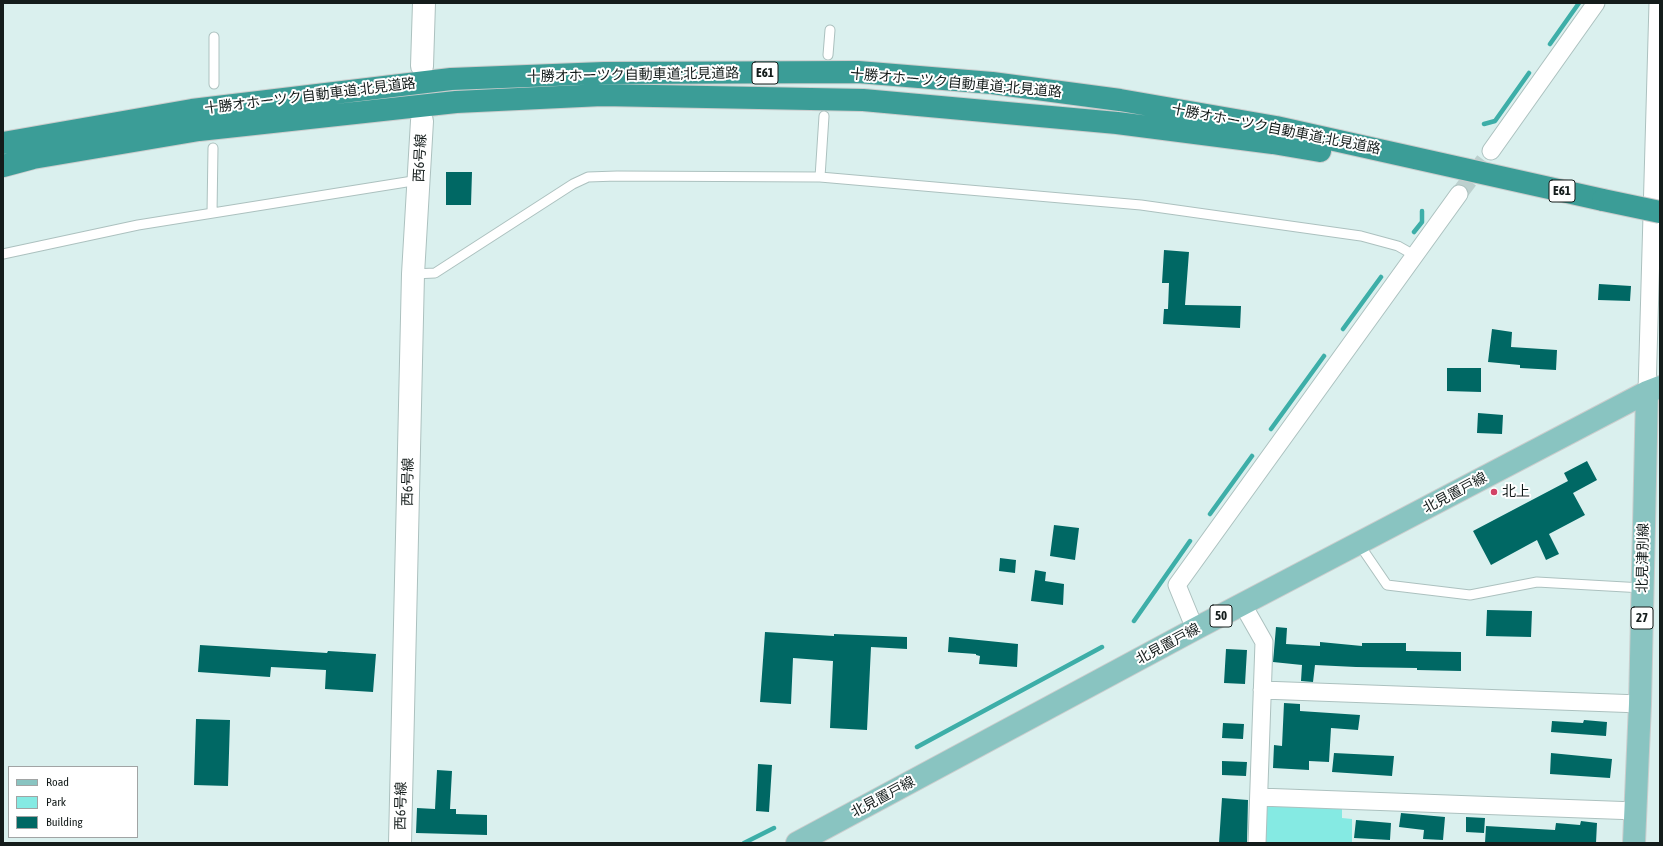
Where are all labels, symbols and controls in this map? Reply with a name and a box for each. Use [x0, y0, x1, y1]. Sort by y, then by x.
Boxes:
road number: E61 [752, 62, 778, 84]
street label: 十勝オホーツク自動車道;北見道路 [527, 65, 739, 85]
street label: 十勝オホーツク自動車道;北見道路 [849, 65, 1063, 101]
street label: 十勝オホーツク自動車道;北見道路 [204, 75, 416, 117]
street label: 十勝オホーツク自動車道;北見道路 [1170, 100, 1382, 158]
street label: 西6号線 [410, 133, 430, 183]
road number: E61 [1549, 180, 1575, 202]
street label: 西6号線 [399, 458, 417, 506]
street label: 北見置戸線 [1420, 469, 1490, 517]
place label: 北上 [1502, 484, 1530, 500]
marker: 北上 [1489, 487, 1499, 497]
street label: 北見津別線 [1634, 523, 1652, 593]
road number: 50 [1210, 605, 1232, 627]
road number: 27 [1631, 607, 1653, 629]
street label: 北見置戸線 [1133, 620, 1203, 668]
legend [8, 766, 138, 838]
street label: 北見置戸線 [848, 773, 918, 821]
text: Road [46, 775, 69, 789]
street label: 西6号線 [392, 782, 410, 830]
text: Park [46, 795, 66, 809]
text: Building [46, 815, 83, 829]

